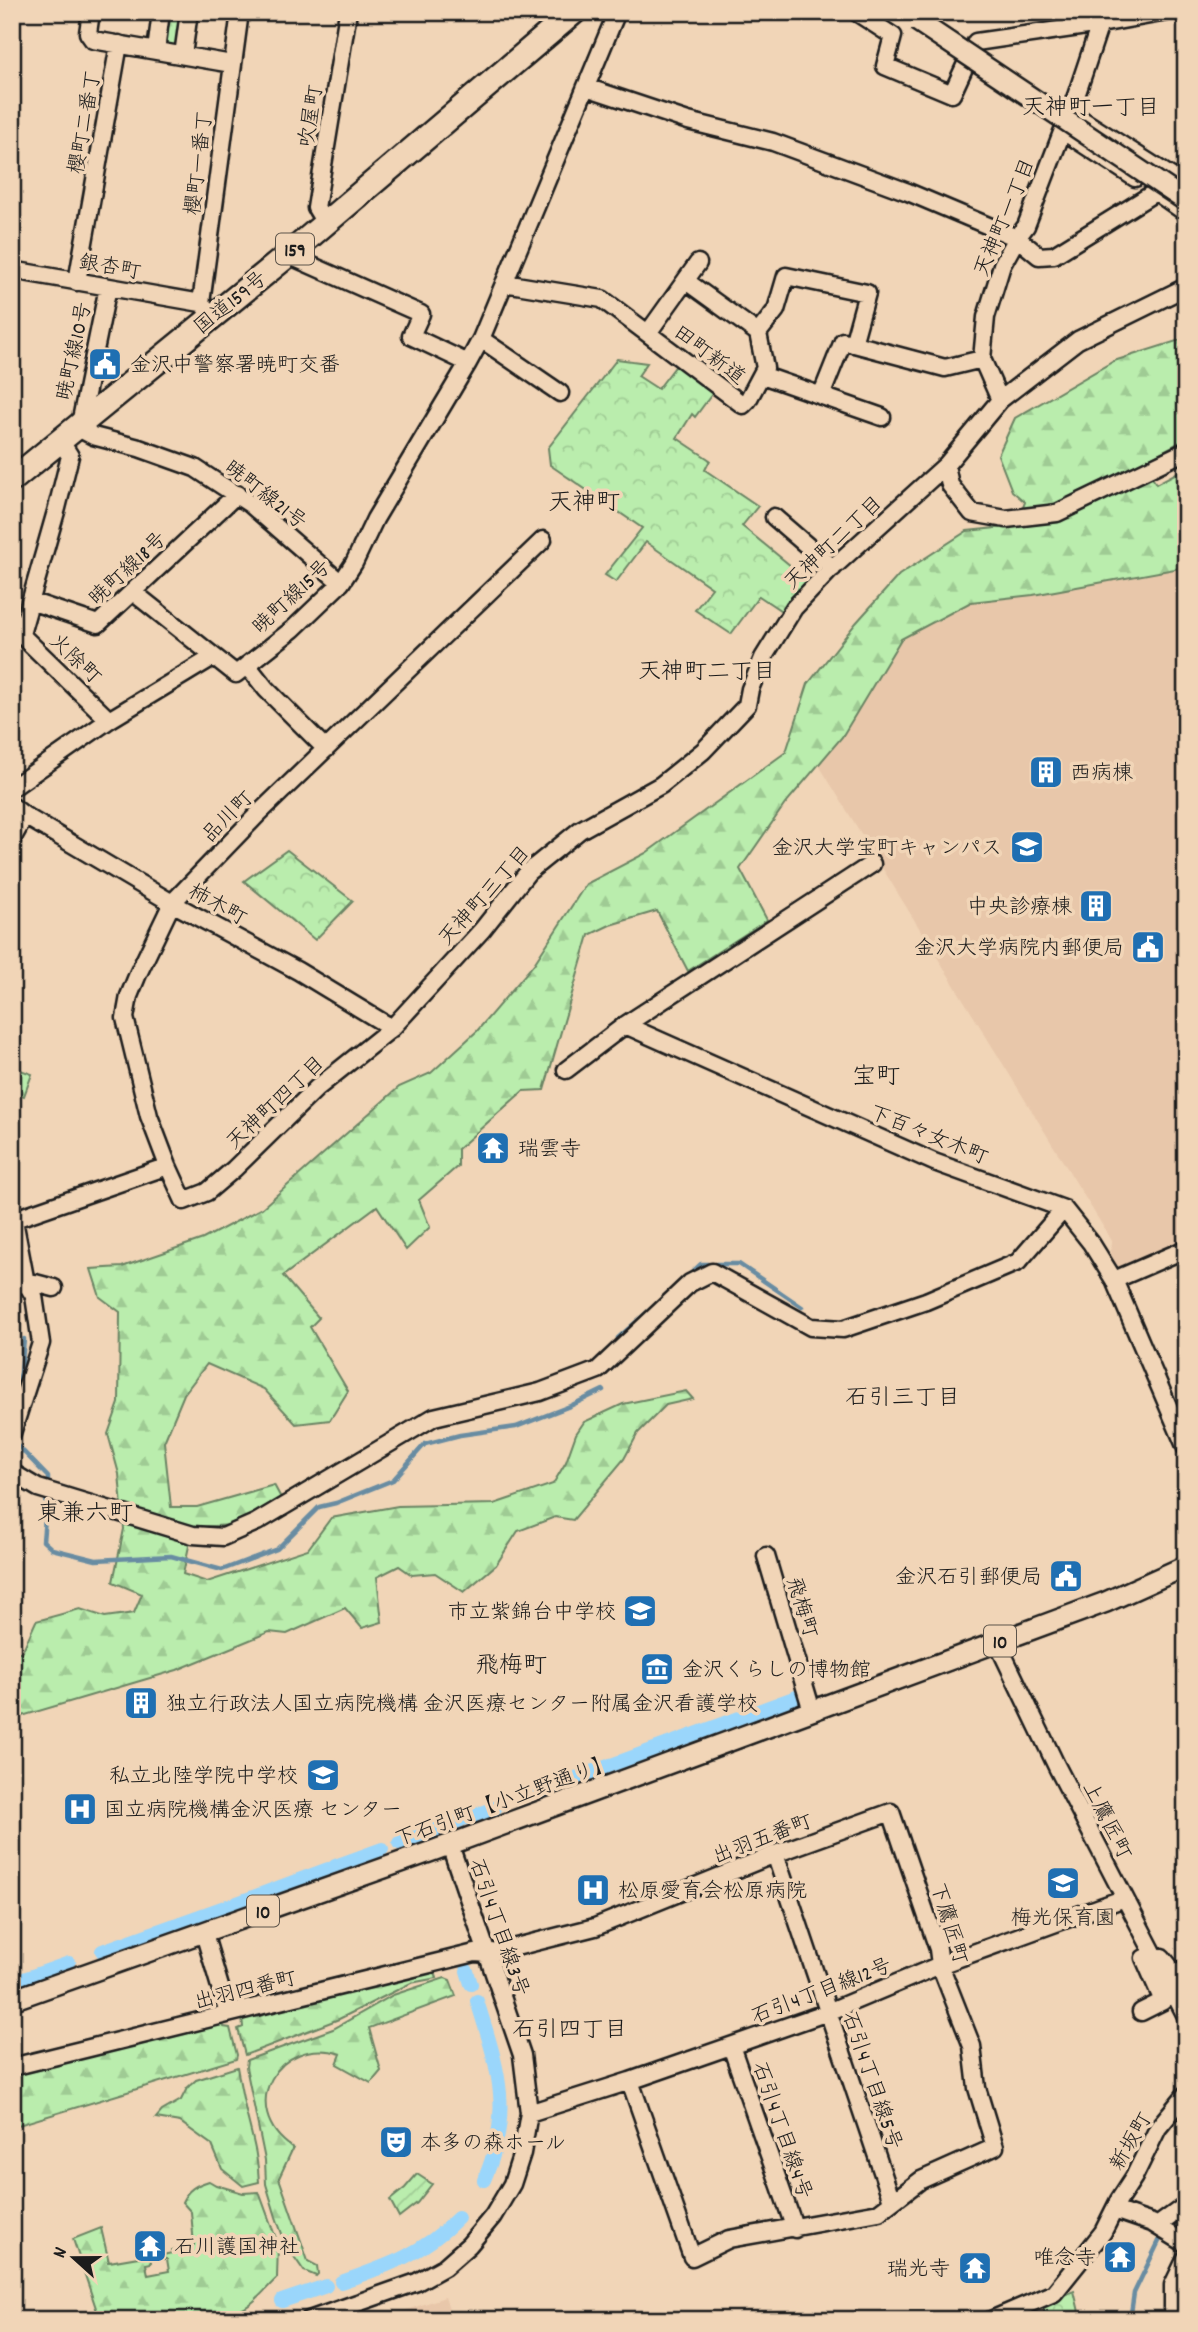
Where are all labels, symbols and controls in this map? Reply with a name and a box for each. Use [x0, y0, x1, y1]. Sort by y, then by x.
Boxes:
street label: 櫻町二番丁 [63, 68, 111, 177]
street label: 吹屋町 [293, 83, 333, 150]
district label: 天神町一丁目 [1022, 93, 1160, 126]
street label: 櫻町一番丁 [180, 109, 222, 217]
street label: 天神町一丁目 [968, 154, 1045, 282]
road number: 159 [276, 233, 314, 264]
street label: 銀杏町 [76, 249, 143, 289]
street label: 国道159号 [189, 265, 275, 343]
street label: 暁町線10号 [51, 300, 101, 404]
street label: 田町新道 [666, 319, 751, 394]
public building icon: 金沢中警察署暁町交番 [86, 345, 124, 383]
place label: 金沢中警察署暁町交番 [130, 352, 340, 382]
street label: 暁町線21号 [216, 454, 312, 538]
district label: 天神町 [548, 487, 620, 521]
street label: 天神町二丁目 [779, 490, 891, 598]
street label: 暁町線18号 [83, 526, 175, 614]
street label: 暁町線15号 [247, 554, 339, 643]
street label: 火除町 [41, 627, 107, 693]
district label: 天神町二丁目 [638, 657, 776, 690]
building icon: 西病棟 [1027, 753, 1065, 791]
place label: 西病棟 [1070, 760, 1133, 790]
street label: 品川町 [196, 785, 262, 851]
school or university icon: 金沢大学宝町キャンパス [1008, 828, 1046, 866]
place label: 金沢大学宝町キャンパス [772, 835, 1002, 865]
street label: 天神町三丁目 [433, 840, 540, 954]
street label: 柿木町 [182, 878, 251, 935]
building icon: 中央診療棟 [1077, 887, 1115, 925]
place label: 中央診療棟 [967, 894, 1072, 924]
public building icon: 金沢大学病院内郵便局 [1129, 928, 1167, 966]
place label: 金沢大学病院内郵便局 [914, 935, 1124, 965]
street label: 天神町四丁目 [221, 1050, 333, 1158]
district label: 宝町 [852, 1061, 900, 1095]
street label: 下百々女木町 [864, 1099, 992, 1174]
temple icon: 瑞雲寺 [474, 1129, 512, 1167]
place label: 瑞雲寺 [518, 1136, 581, 1166]
district label: 石引三丁目 [846, 1383, 961, 1416]
district label: 東兼六町 [37, 1498, 133, 1532]
public building icon: 金沢石引郵便局 [1047, 1557, 1085, 1595]
place label: 金沢石引郵便局 [895, 1564, 1042, 1594]
street label: 飛梅町 [777, 1573, 824, 1642]
school or university icon: 市立紫錦台中学校 [621, 1592, 659, 1630]
place label: 市立紫錦台中学校 [448, 1599, 616, 1629]
road number: 10 [984, 1625, 1016, 1656]
district label: 飛梅町 [475, 1650, 547, 1684]
museum icon: 金沢くらしの博物館 [638, 1650, 676, 1688]
place label: 金沢くらしの博物館 [682, 1657, 871, 1687]
building icon: 独立行政法人国立病院機構 金沢医療センター附属金沢看護学校 [122, 1684, 160, 1722]
place label: 独立行政法人国立病院機構 金沢医療センター附属金沢看護学校 [166, 1691, 758, 1721]
street label: 下石引町【小立野通り】 [391, 1749, 619, 1856]
school or university icon: 私立北陸学院中学校 [304, 1756, 342, 1794]
place label: 私立北陸学院中学校 [109, 1763, 298, 1793]
street label: 上鷹匠町 [1073, 1777, 1138, 1866]
hospital icon: 国立病院機構金沢医療 センター [61, 1790, 99, 1828]
place label: 国立病院機構金沢医療 センター [104, 1797, 402, 1827]
street label: 出羽五番町 [709, 1808, 817, 1874]
street label: 石引4丁目線3号 [460, 1855, 535, 2001]
school or university icon: 梅光保育園 [1044, 1864, 1082, 1902]
hospital icon: 松原愛育会松原病院 [574, 1871, 612, 1909]
place label: 松原愛育会松原病院 [618, 1878, 807, 1908]
street label: 下鷹匠町 [921, 1879, 974, 1968]
road number: 10 [247, 1896, 279, 1926]
place label: 梅光保育園 [1011, 1905, 1116, 1935]
street label: 石引4丁目線12号 [747, 1952, 897, 2033]
street label: 出羽四番町 [191, 1965, 300, 2019]
street label: 石引4丁目線5号 [832, 2008, 908, 2154]
district label: 石引四丁目 [513, 2015, 628, 2048]
street label: 石引4丁目線4号 [743, 2058, 818, 2204]
street label: 新坂町 [1104, 2108, 1161, 2177]
theatre icon: 本多の森ホール [377, 2123, 415, 2161]
place label: 本多の森ホール [420, 2130, 566, 2160]
north arrow [38, 2224, 108, 2294]
temple icon: 石川護国神社 [131, 2227, 169, 2265]
place label: 石川護国神社 [174, 2234, 300, 2264]
temple icon: 唯念寺 [1101, 2238, 1139, 2276]
text: N [47, 2244, 76, 2262]
place label: 唯念寺 [1033, 2245, 1096, 2275]
temple icon: 瑞光寺 [956, 2249, 994, 2287]
place label: 瑞光寺 [887, 2256, 950, 2286]

